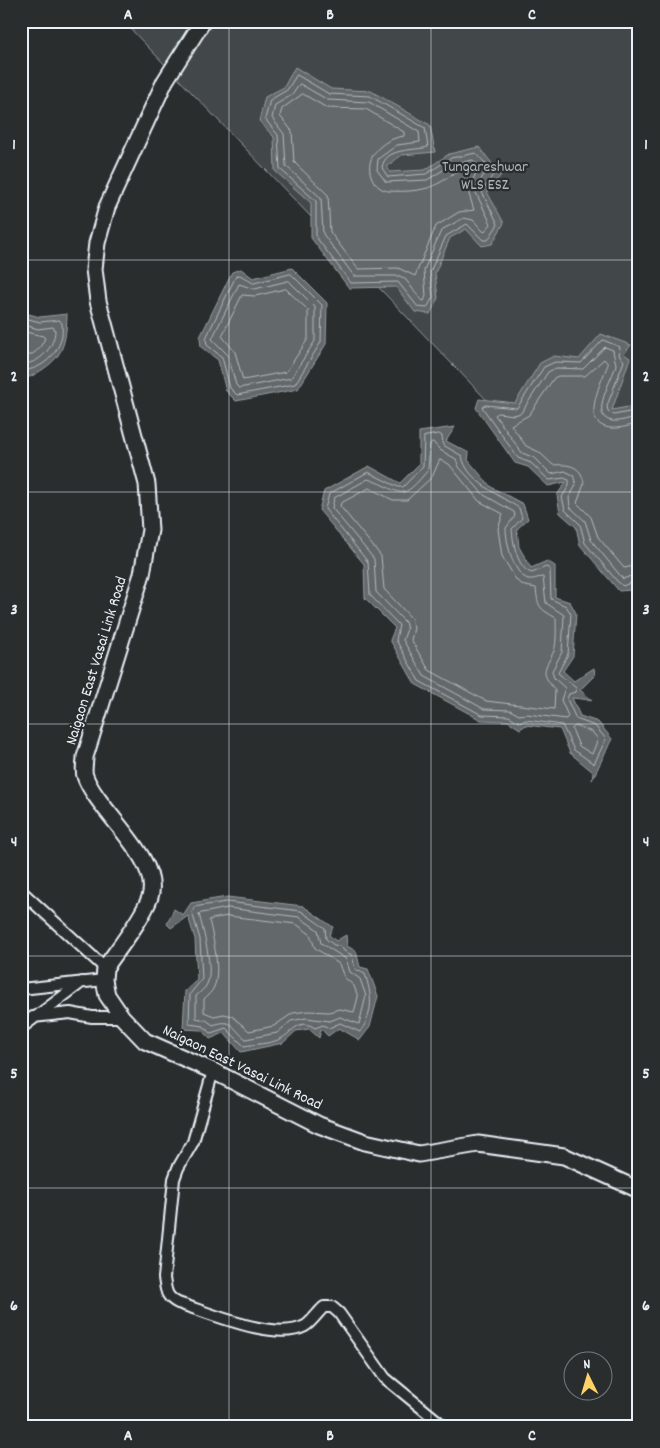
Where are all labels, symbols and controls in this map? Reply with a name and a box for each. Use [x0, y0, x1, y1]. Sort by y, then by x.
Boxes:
text: A [124, 4, 133, 27]
text: B [326, 4, 334, 27]
text: C [528, 4, 536, 27]
text: 1 [12, 134, 16, 157]
text: 1 [644, 134, 648, 157]
park label: Tungareshwar WLS ESZ [442, 156, 528, 197]
text: 2 [11, 366, 18, 389]
text: 2 [643, 366, 650, 389]
street label: Naigaon East Vasai Link Road [60, 574, 134, 748]
text: 3 [10, 599, 18, 622]
text: 3 [642, 599, 650, 622]
text: 4 [11, 831, 17, 854]
text: 4 [643, 831, 649, 854]
street label: Naigaon East Vasai Link Road [158, 1019, 326, 1117]
text: 5 [10, 1063, 18, 1086]
text: 5 [642, 1063, 650, 1086]
text: 6 [10, 1295, 18, 1318]
text: 6 [642, 1295, 650, 1318]
north arrow [562, 1350, 612, 1400]
text: N [583, 1355, 591, 1375]
text: A [124, 1425, 133, 1448]
text: B [326, 1425, 334, 1448]
text: C [528, 1425, 536, 1448]

